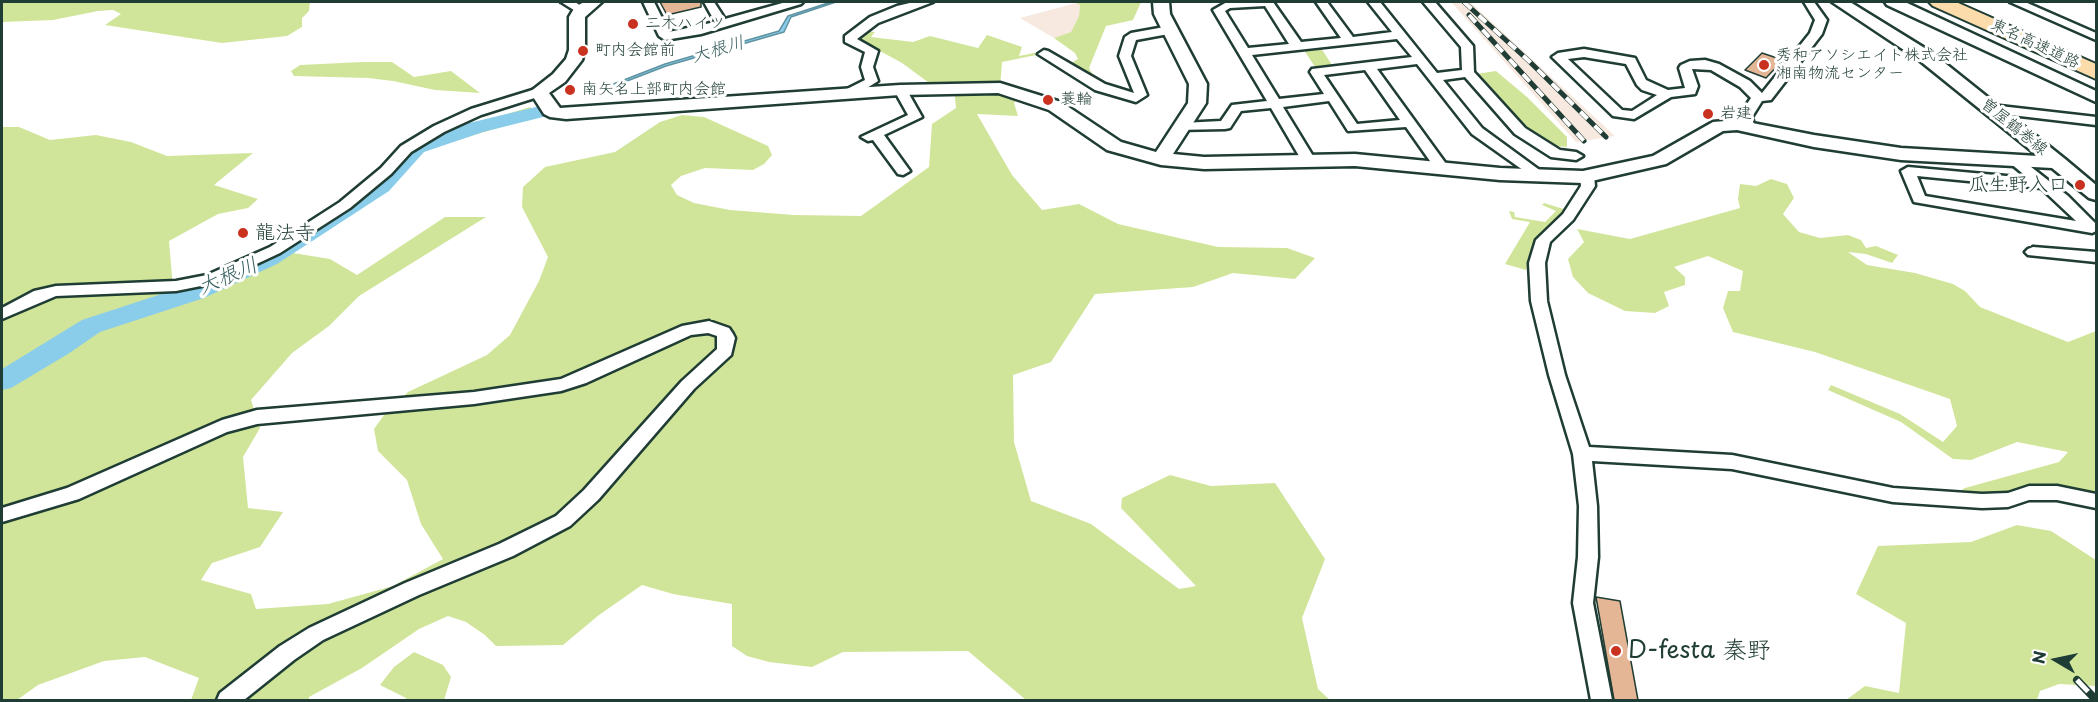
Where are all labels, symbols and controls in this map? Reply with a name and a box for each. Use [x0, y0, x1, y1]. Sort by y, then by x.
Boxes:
place label: 二木ハイツ [645, 14, 725, 34]
street label: 東名高速道路 [1987, 15, 2083, 73]
marker: 二木ハイツ [626, 17, 640, 31]
water label: 大根川 [689, 32, 747, 68]
place label: 町内会館前 [595, 41, 675, 61]
marker: 町内会館前 [576, 44, 590, 58]
place label: 秀和アソシエイト株式会社 湘南物流センター [1776, 46, 1968, 84]
marker: 秀和アソシエイト株式会社 湘南物流センター [1757, 58, 1771, 72]
place label: 南矢名上部町内会館 [582, 80, 726, 100]
marker: 南矢名上部町内会館 [563, 83, 577, 97]
place label: 蓑輪 [1060, 90, 1092, 110]
marker: 蓑輪 [1041, 93, 1055, 107]
street label: 曽屋鶴巻線 [1977, 94, 2051, 160]
place label: 岩建 [1720, 104, 1752, 124]
marker: 岩建 [1701, 107, 1715, 121]
place label: 瓜生野入口 [1968, 173, 2068, 197]
marker: 瓜生野入口 [2073, 178, 2087, 192]
place label: 龍法寺 [255, 221, 315, 245]
marker: 龍法寺 [236, 226, 250, 240]
water label: 大根川 [194, 253, 262, 301]
north arrow [2026, 630, 2086, 690]
place label: D-festa 秦野 [1628, 637, 1771, 665]
marker: D-festa 秦野 [1609, 644, 1623, 658]
text: N [2025, 649, 2051, 665]

